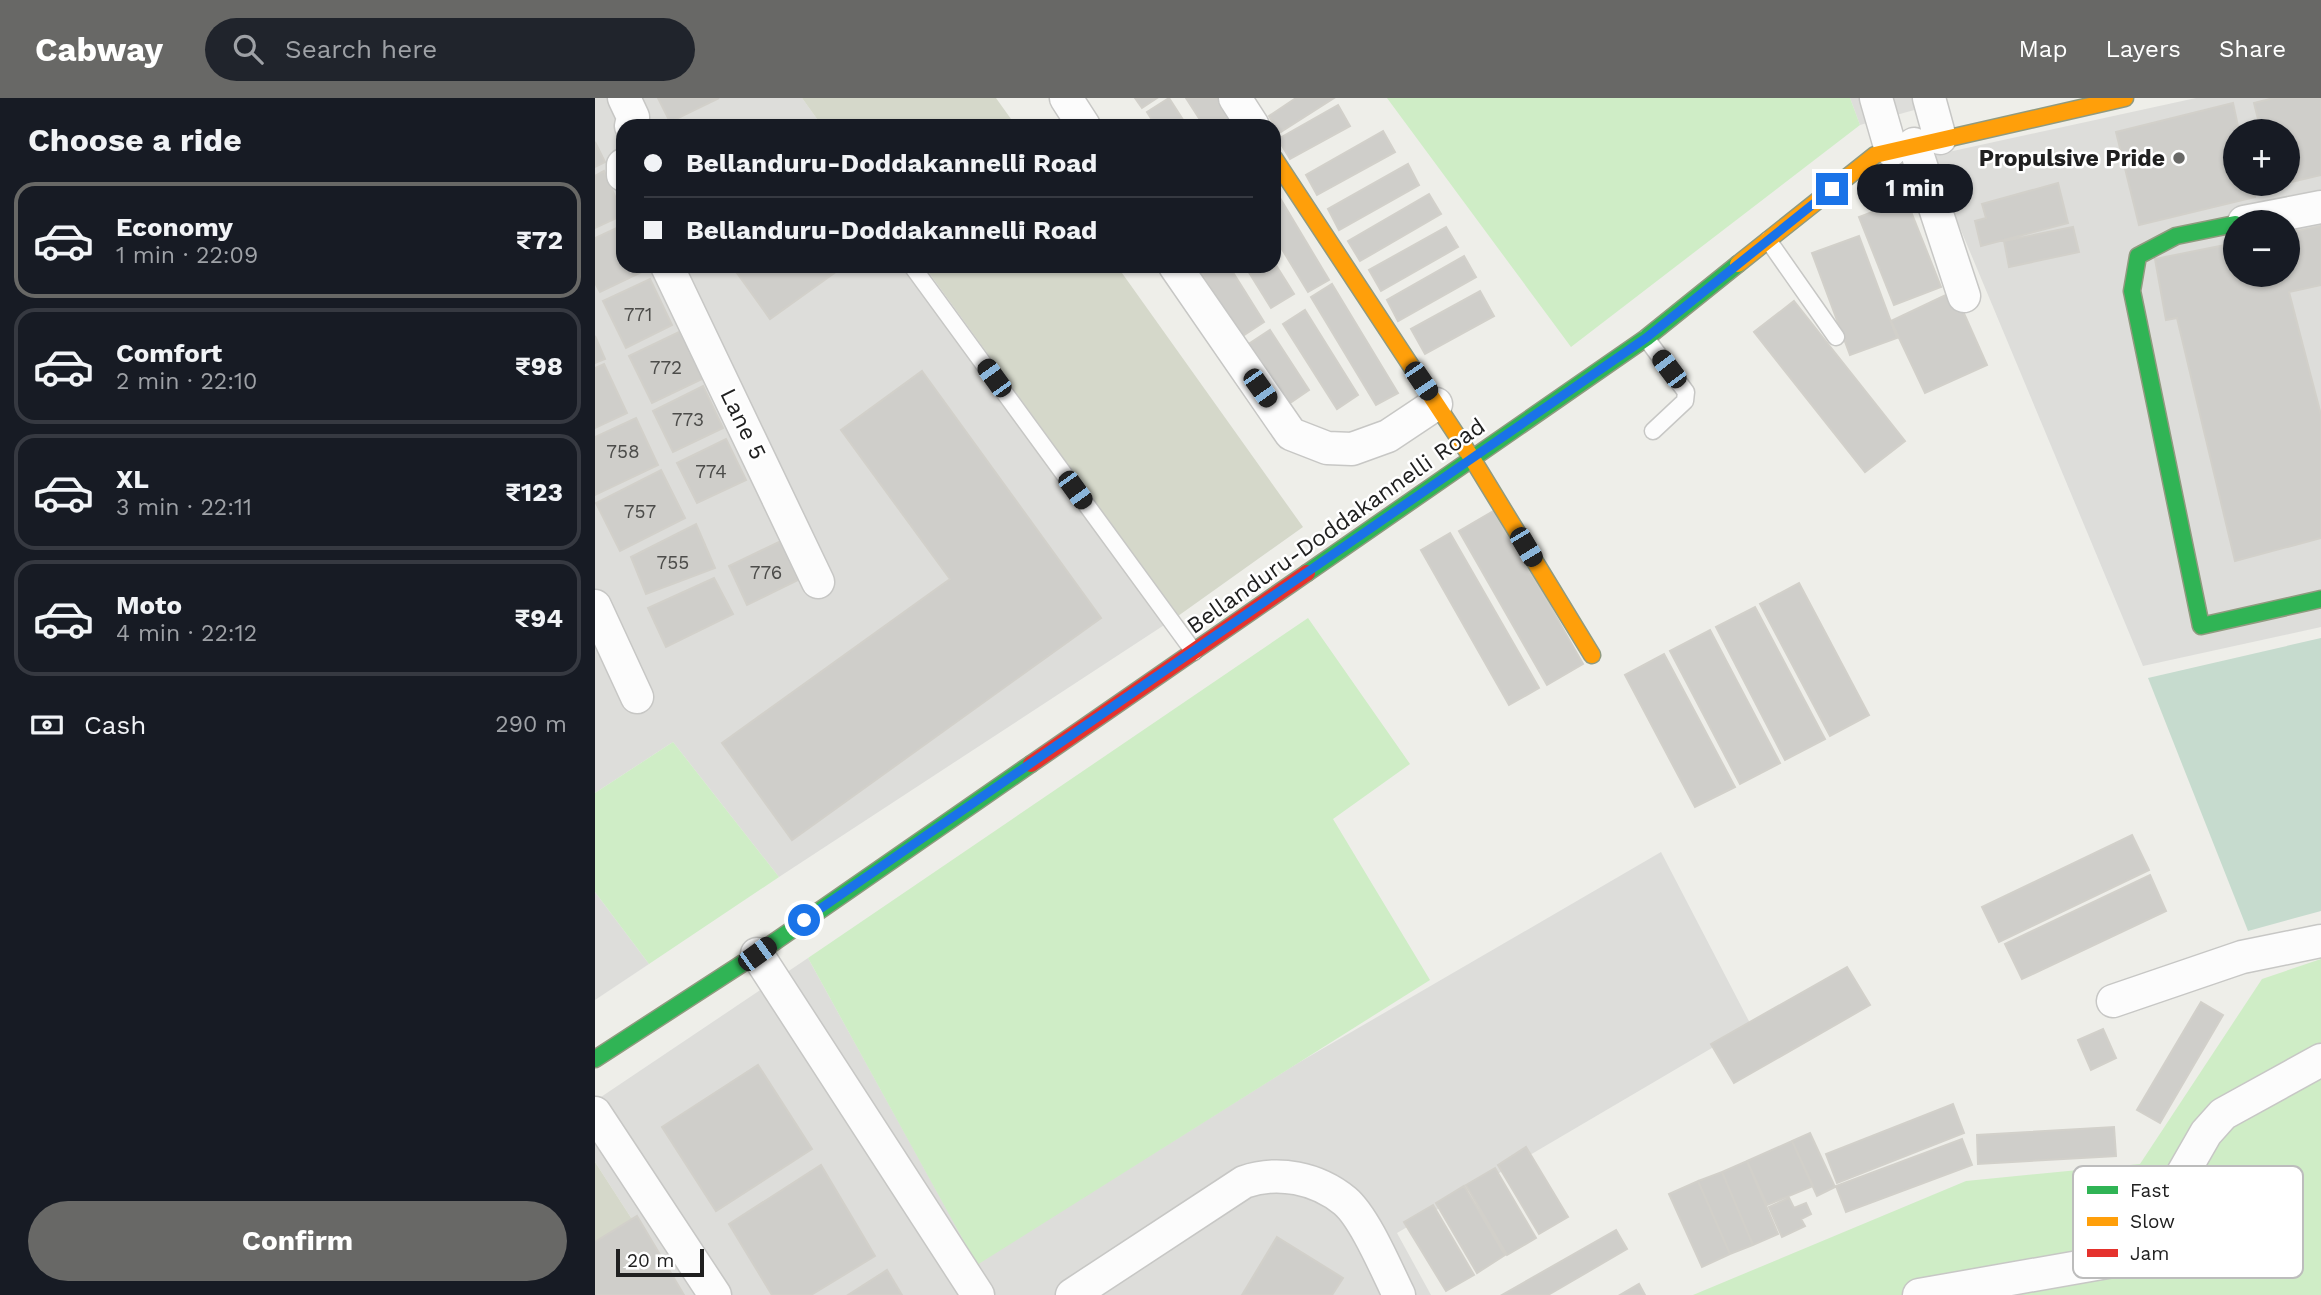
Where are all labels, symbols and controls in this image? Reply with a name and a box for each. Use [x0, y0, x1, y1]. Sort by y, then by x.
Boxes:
search box [205, 18, 695, 81]
text: Cabway [35, 30, 163, 69]
icon: search [229, 30, 267, 68]
text: Search here [285, 34, 437, 64]
text: Map [2019, 35, 2067, 63]
text: Layers [2105, 35, 2181, 63]
text: Share [2219, 35, 2286, 63]
map controls [2223, 119, 2300, 287]
button: + [2223, 119, 2300, 196]
text: Choose a ride [28, 121, 242, 159]
place label: Propulsive Pride [1979, 145, 2165, 172]
text: Bellanduru-Doddakannelli Road [686, 148, 1097, 178]
marker: Propulsive Pride [2171, 150, 2187, 166]
callout: 1 min [1857, 164, 1972, 214]
route end [1816, 173, 1848, 205]
text: 1 min [1885, 175, 1945, 202]
icon: car [32, 209, 95, 272]
button: − [2223, 210, 2300, 287]
text: Economy [116, 212, 233, 242]
text: Bellanduru-Doddakannelli Road [686, 215, 1097, 245]
text: ₹72 [516, 225, 563, 255]
text: 1 min · 22:09 [116, 242, 258, 269]
house number: 771 [624, 303, 652, 326]
icon: car [32, 335, 95, 398]
text: Comfort [116, 338, 222, 368]
car [1648, 346, 1691, 392]
text: ₹98 [515, 351, 563, 381]
car [974, 355, 1015, 401]
house number: 772 [650, 356, 682, 379]
car [1401, 358, 1442, 404]
car [1240, 365, 1281, 411]
text: 2 min · 22:10 [116, 368, 257, 395]
street label: Lane 5 [714, 384, 772, 464]
house number: 773 [672, 408, 704, 431]
street label: Bellanduru-Doddakannelli Road [1182, 412, 1490, 640]
house number: 758 [606, 440, 640, 463]
house number: 774 [695, 460, 727, 483]
icon: car [32, 461, 95, 524]
text: XL [116, 464, 149, 494]
car [1055, 467, 1096, 513]
text: ₹123 [505, 477, 563, 507]
text: 3 min · 22:11 [116, 494, 252, 521]
house number: 757 [624, 500, 656, 523]
car [1507, 524, 1546, 570]
house number: 755 [657, 551, 689, 574]
house number: 776 [750, 561, 782, 584]
icon: car [32, 587, 95, 650]
text: Moto [116, 590, 182, 620]
text: ₹94 [515, 603, 563, 633]
text: 4 min · 22:12 [116, 620, 257, 647]
icon: cash [28, 706, 66, 744]
text: Cash [84, 710, 146, 740]
text: 290 m [495, 711, 567, 738]
route start [788, 904, 820, 936]
car [734, 933, 781, 975]
legend [2073, 1166, 2303, 1278]
text: Fast [2130, 1179, 2169, 1202]
button: Confirm [28, 1201, 567, 1281]
text: Slow [2130, 1210, 2175, 1233]
text: Jam [2130, 1242, 2169, 1265]
scale bar [616, 1246, 703, 1278]
text: 20 m [627, 1249, 674, 1272]

